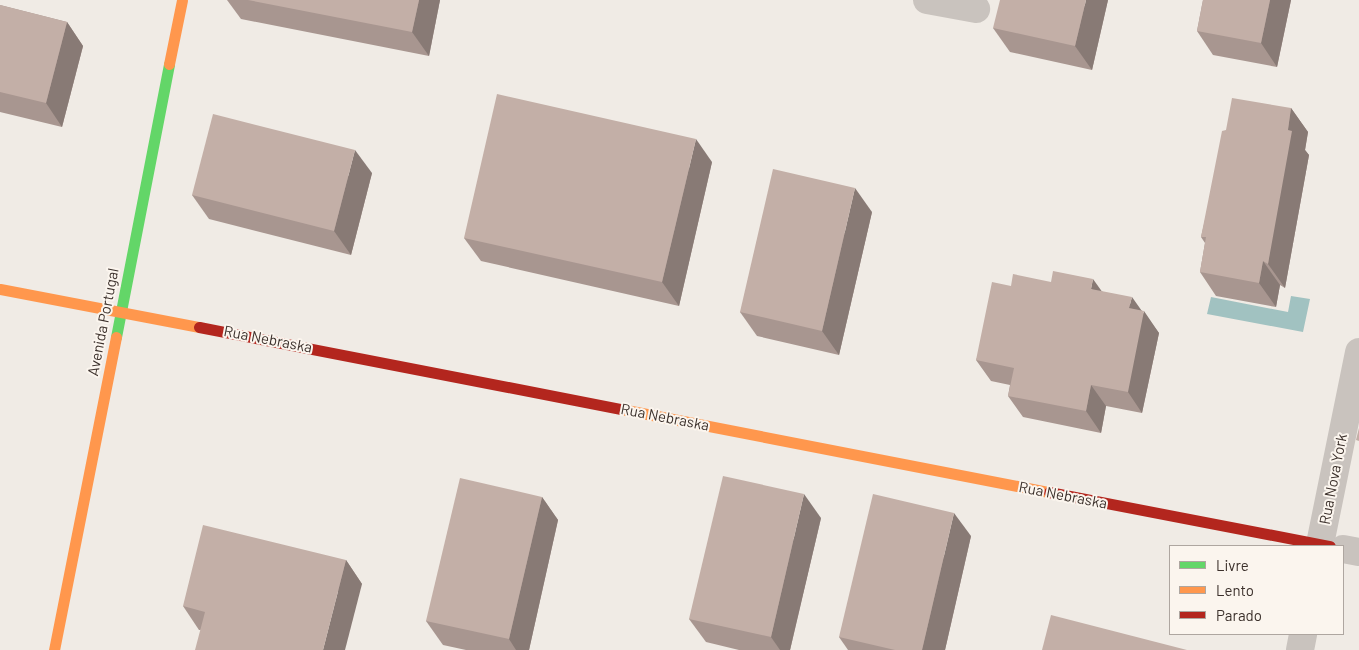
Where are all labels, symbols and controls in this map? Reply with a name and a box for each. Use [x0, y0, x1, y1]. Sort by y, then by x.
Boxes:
street label: Avenida Portugal [84, 267, 122, 377]
street label: Rua Nebraska [222, 322, 314, 356]
street label: Rua Nebraska [619, 400, 711, 434]
street label: Rua Nova York [1315, 432, 1351, 526]
street label: Rua Nebraska [1017, 478, 1109, 512]
legend [1169, 545, 1344, 635]
text: Livre [1216, 556, 1249, 574]
text: Lento [1216, 581, 1254, 599]
text: Parado [1216, 606, 1262, 624]

